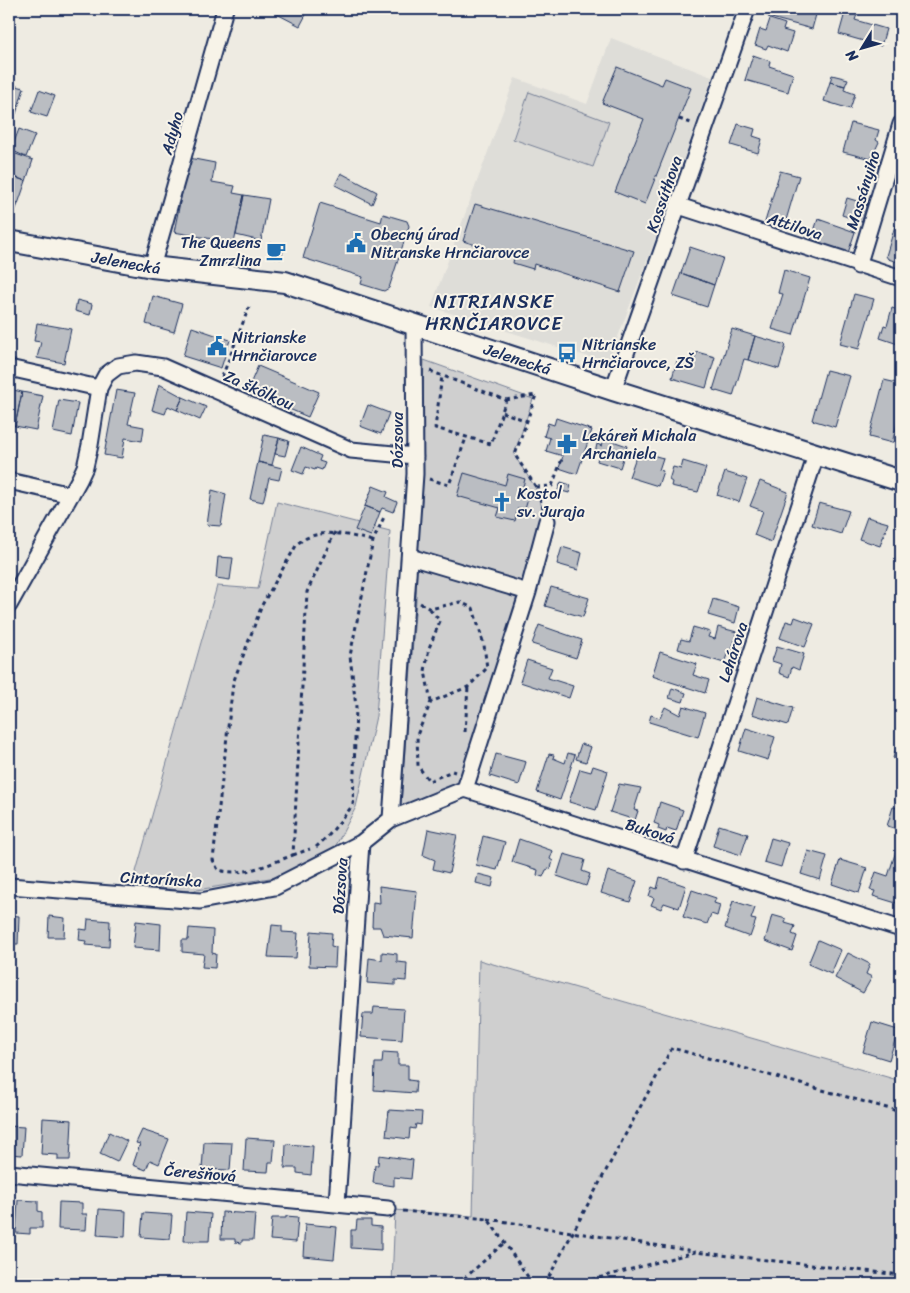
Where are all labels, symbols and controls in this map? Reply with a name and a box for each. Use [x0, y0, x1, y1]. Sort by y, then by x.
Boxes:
north arrow [838, 22, 888, 72]
text: N [839, 44, 866, 68]
street label: Adyho [152, 108, 192, 159]
street label: Massányiho [837, 147, 889, 233]
street label: Kossúthova [637, 152, 691, 236]
street label: Attilova [763, 203, 826, 248]
place label: Obecný úrad Nitranske Hrnčiarovce [371, 220, 530, 267]
place label: The Queens Zmrzlina [180, 228, 262, 275]
public building icon: Obecný úrad Nitranske Hrnčiarovce [345, 232, 367, 254]
cafe icon: The Queens Zmrzlina [265, 240, 287, 262]
street label: Jelenecká [88, 242, 162, 282]
district label: NITRIANSKE HRNČIAROVCE [425, 285, 563, 340]
place label: Nitrianske Hrnčiarovce [232, 323, 317, 370]
place label: Nitrianske Hrnčiarovce, ZŠ [582, 330, 695, 377]
street label: Jelenecká [479, 334, 555, 383]
public building icon: Nitrianske Hrnčiarovce [206, 335, 228, 357]
bus stop icon: Nitrianske Hrnčiarovce, ZŠ [556, 342, 578, 364]
street label: Za škôlkou [219, 362, 299, 419]
street label: Dózsova [383, 411, 412, 468]
place label: Lekáreň Michala Archaniela [581, 421, 697, 468]
pharmacy icon: Lekáreň Michala Archaniela [556, 433, 578, 455]
place label: Kostol sv. Juraja [516, 479, 585, 526]
church icon: Kostol sv. Juraja [491, 491, 513, 513]
street label: Lehárova [710, 618, 756, 686]
street label: Buková [621, 809, 679, 853]
street label: Dózsova [324, 856, 356, 915]
street label: Cintorínska [119, 862, 203, 896]
street label: Čerešňová [163, 1155, 237, 1191]

